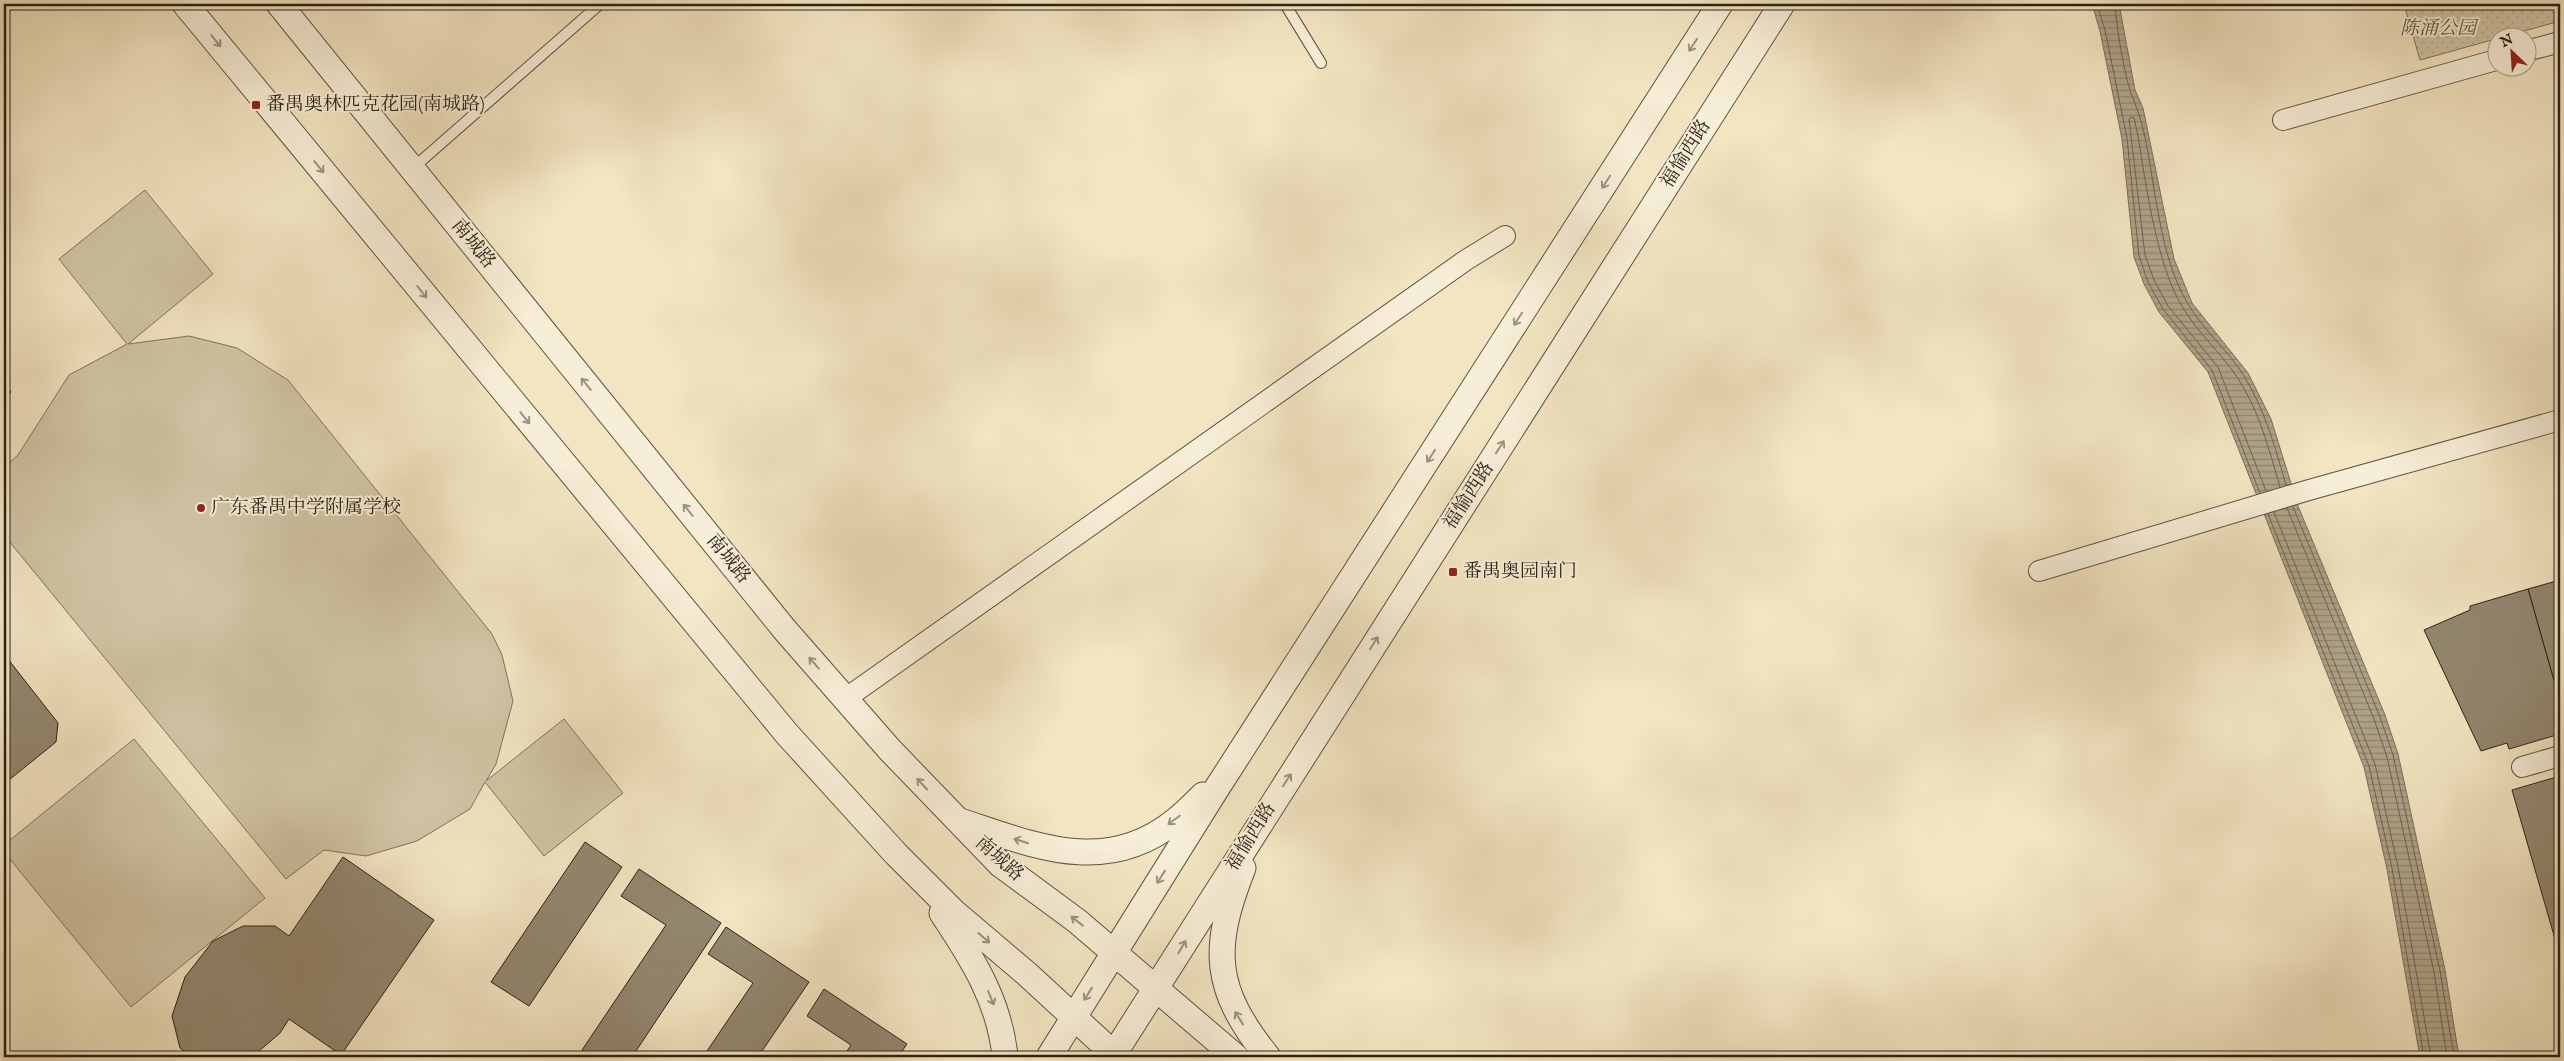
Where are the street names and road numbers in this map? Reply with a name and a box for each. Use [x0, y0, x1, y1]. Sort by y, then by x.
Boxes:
street label: 福愉西路 [1656, 115, 1716, 193]
street label: 南城路 [446, 214, 500, 274]
street label: 福愉西路 [1438, 458, 1500, 534]
street label: 南城路 [701, 529, 755, 589]
street label: 福愉西路 [1221, 798, 1281, 876]
street label: 南城路 [970, 831, 1028, 887]

